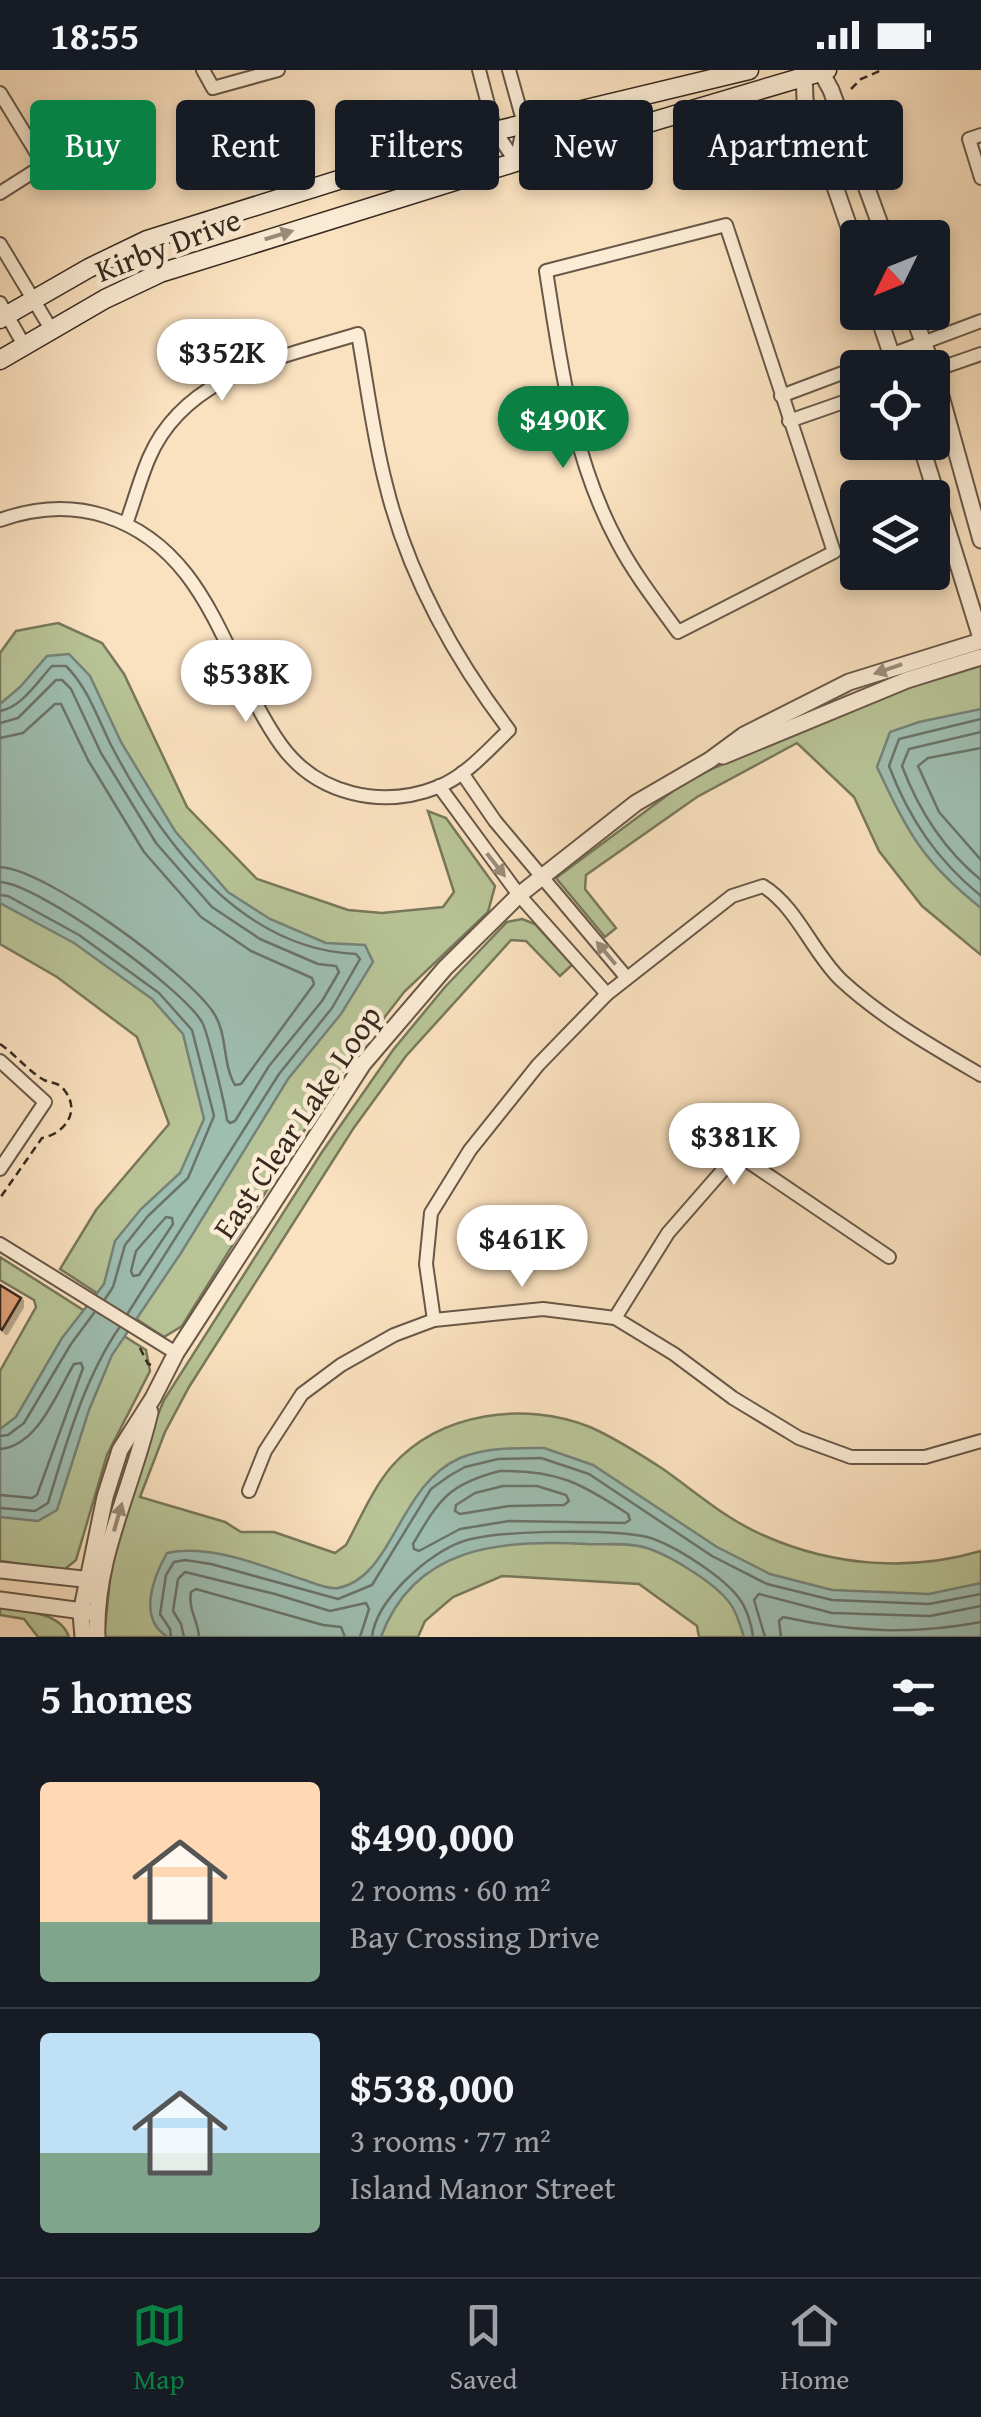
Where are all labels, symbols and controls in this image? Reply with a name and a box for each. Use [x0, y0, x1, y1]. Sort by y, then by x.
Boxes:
text: 18:55 [50, 7, 140, 63]
chip: Buy [30, 100, 156, 190]
chip: Rent [176, 100, 315, 190]
chip: Filters [335, 100, 499, 190]
chip: New [519, 100, 653, 190]
chip: Apartment [673, 100, 903, 190]
street label: Kirby Drive [88, 195, 247, 294]
north arrow [840, 220, 950, 330]
map controls [840, 220, 950, 590]
one-way arrow [264, 227, 294, 242]
pin: $352K [152, 319, 292, 404]
text: $352K [179, 328, 265, 375]
button: locate [840, 350, 950, 460]
pin: $490K [493, 386, 633, 471]
text: $490K [520, 395, 606, 442]
button: layers [840, 480, 950, 590]
pin: $538K [176, 640, 316, 725]
text: $538K [203, 649, 289, 696]
one-way arrow [872, 662, 902, 677]
one-way arrow [485, 853, 506, 878]
one-way arrow [595, 940, 617, 965]
street label: East Clear Lake Loop [201, 995, 392, 1248]
pin: $381K [664, 1103, 804, 1188]
text: $381K [691, 1112, 777, 1159]
pin: $461K [452, 1205, 592, 1290]
text: $461K [479, 1214, 565, 1261]
one-way arrow [110, 1501, 126, 1532]
text: 5 homes [40, 1667, 193, 1728]
icon: filters [886, 1670, 941, 1725]
text: $490,000 [350, 1805, 514, 1866]
icon: home [120, 1822, 240, 1942]
text: 2 rooms · 60 m² [350, 1866, 551, 1913]
text: Bay Crossing Drive [350, 1913, 600, 1960]
text: $538,000 [350, 2056, 514, 2117]
icon: home [120, 2073, 240, 2193]
text: 3 rooms · 77 m² [350, 2117, 551, 2164]
text: Island Manor Street [350, 2164, 616, 2211]
tab: Map [132, 2298, 187, 2399]
tab: Saved [450, 2298, 517, 2399]
tab: Home [781, 2298, 849, 2399]

